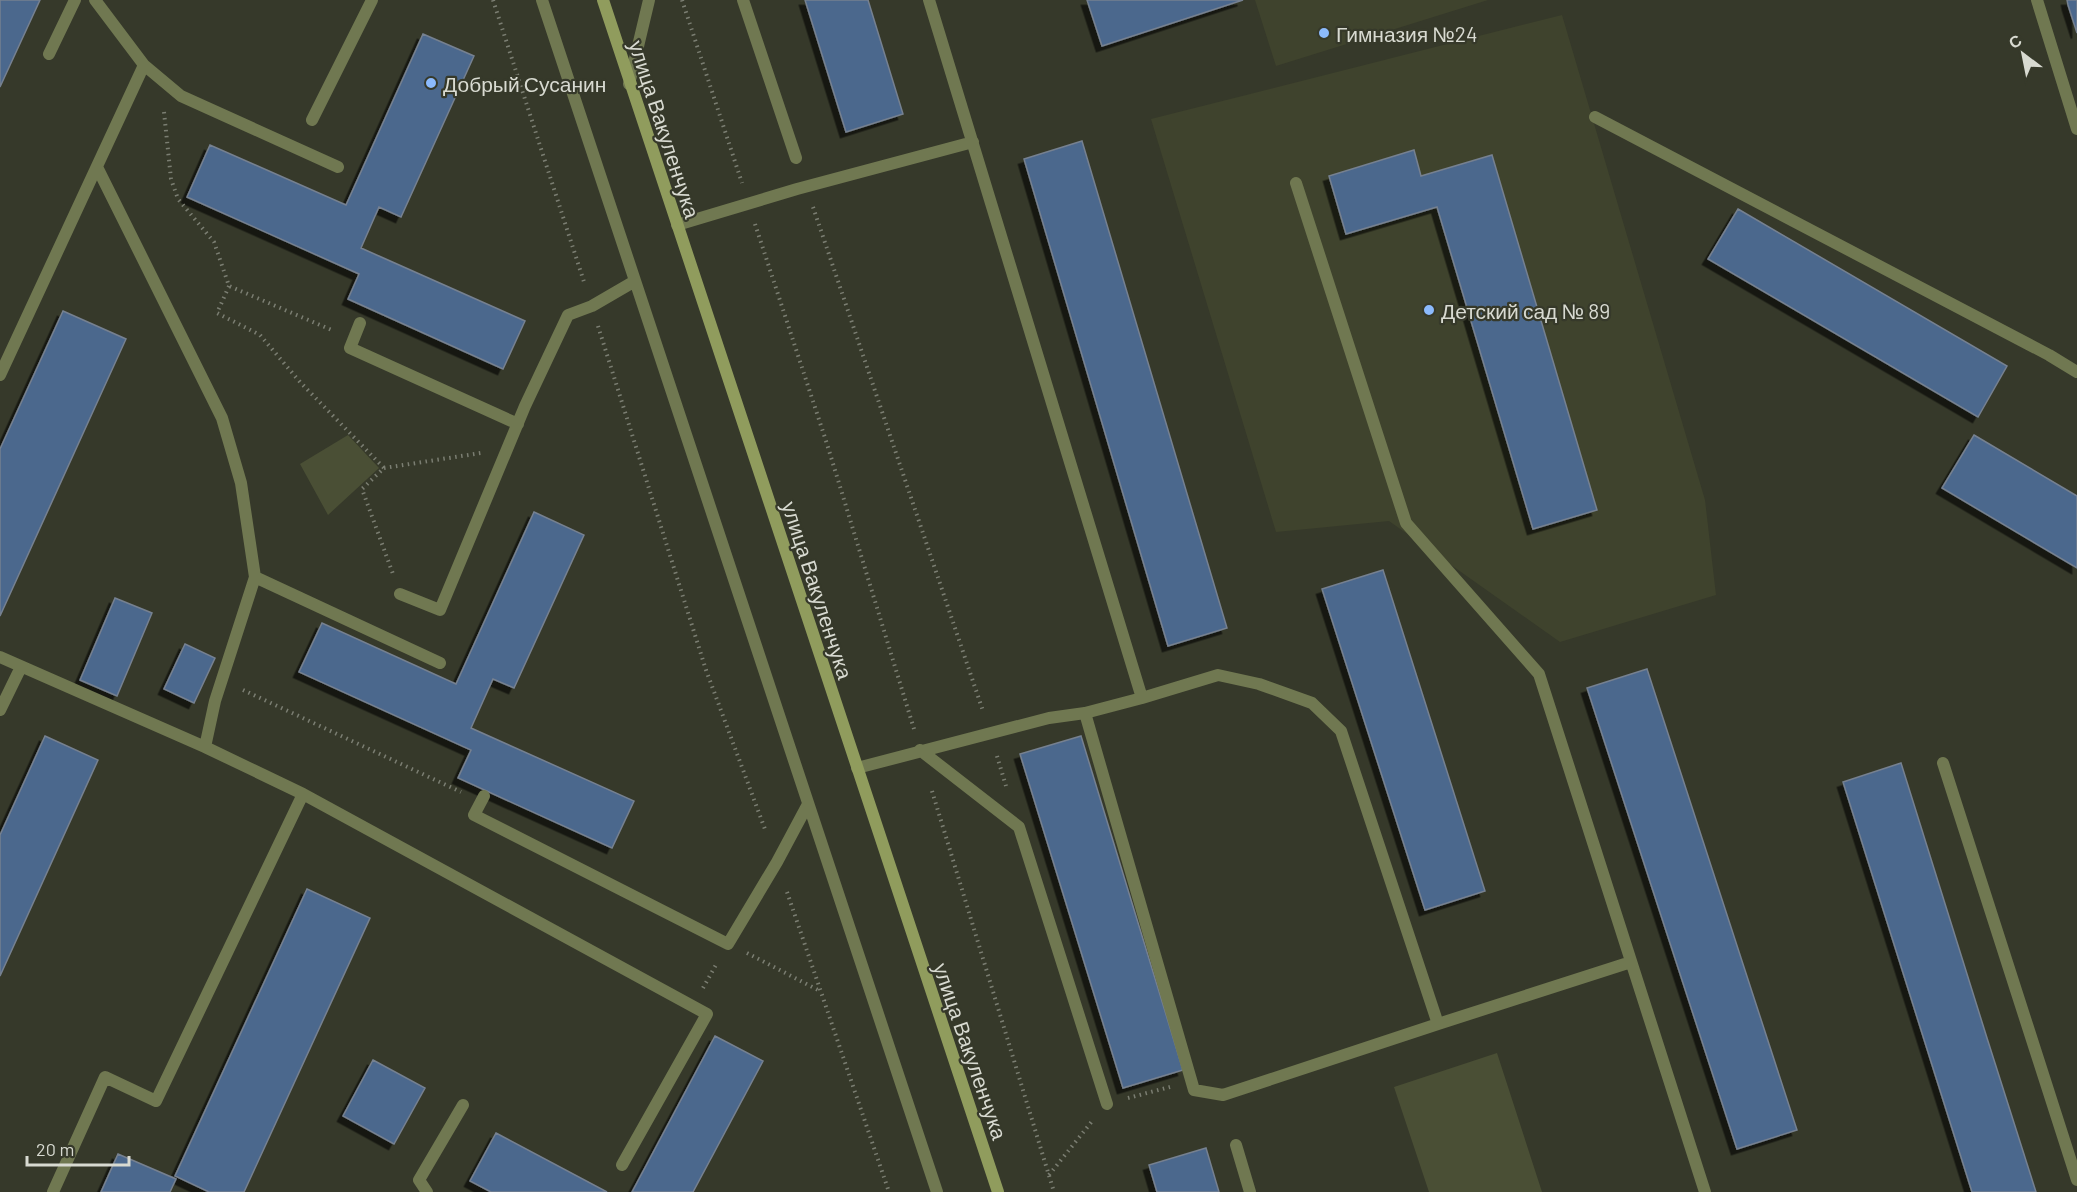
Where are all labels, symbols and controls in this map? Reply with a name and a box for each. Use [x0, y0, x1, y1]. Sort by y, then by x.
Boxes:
place label: Гимназия №24 [1336, 21, 1478, 46]
north arrow [1993, 24, 2053, 84]
marker: Гимназия №24 [1317, 26, 1331, 40]
text: С [2005, 30, 2025, 52]
street label: улица Вакуленчука [624, 37, 706, 221]
place label: Добрый Сусанин [443, 71, 606, 96]
marker: Добрый Сусанин [424, 76, 438, 90]
place label: Детский сад № 89 [1441, 298, 1610, 323]
marker: Детский сад № 89 [1422, 303, 1436, 317]
street label: улица Вакуленчука [777, 498, 859, 682]
street label: улица Вакуленчука [929, 959, 1013, 1143]
scale bar [27, 1129, 129, 1167]
text: 20 m [36, 1138, 74, 1160]

